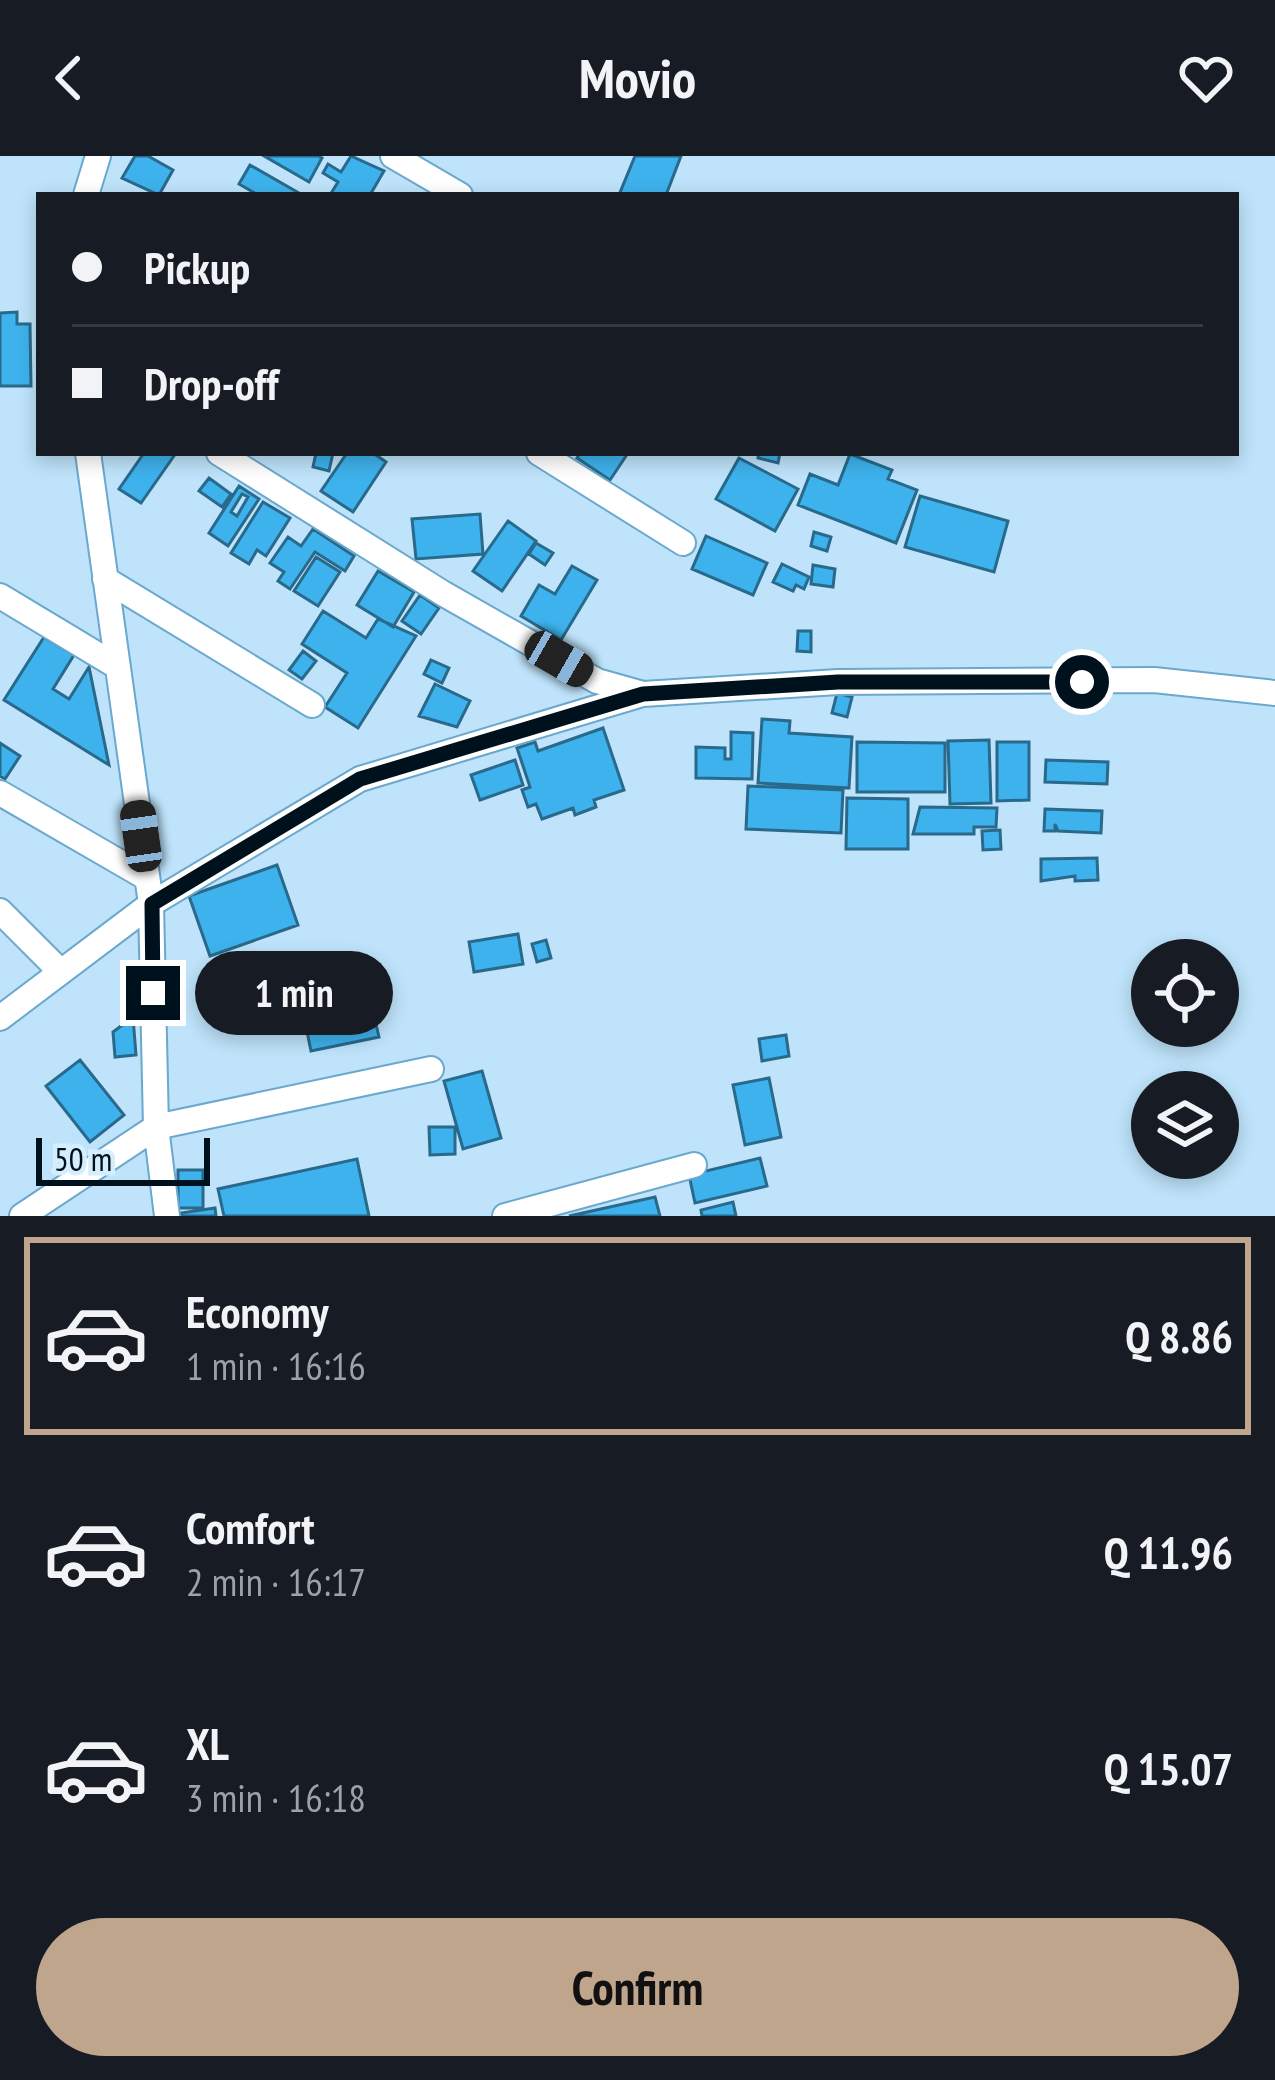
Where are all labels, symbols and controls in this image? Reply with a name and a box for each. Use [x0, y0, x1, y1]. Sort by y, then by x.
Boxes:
text: Movio [579, 43, 696, 113]
icon: back [36, 45, 102, 111]
icon: heart [1173, 45, 1239, 111]
text: Pickup [144, 238, 250, 296]
text: Drop-off [144, 354, 278, 412]
car [519, 625, 599, 693]
route start [1055, 655, 1109, 709]
car [118, 798, 164, 874]
map controls [1131, 939, 1239, 1179]
button: locate [1131, 939, 1239, 1047]
callout: 1 min [195, 951, 393, 1035]
route end [126, 966, 180, 1020]
text: 1 min [255, 967, 333, 1018]
button: layers [1131, 1071, 1239, 1179]
scale bar [36, 1132, 210, 1185]
text: 50 m [54, 1137, 112, 1180]
icon: car [42, 1282, 150, 1390]
text: Economy [186, 1282, 329, 1340]
text: Q 8.86 [1125, 1307, 1233, 1365]
text: 1 min · 16:16 [186, 1340, 366, 1391]
icon: car [42, 1498, 150, 1606]
text: Comfort [186, 1498, 315, 1556]
text: Q 11.96 [1104, 1523, 1233, 1581]
text: 2 min · 16:17 [186, 1556, 366, 1607]
icon: car [42, 1714, 150, 1822]
text: XL [186, 1714, 229, 1772]
text: Q 15.07 [1104, 1739, 1233, 1797]
text: 3 min · 16:18 [186, 1772, 366, 1823]
button: Confirm [36, 1918, 1239, 2056]

